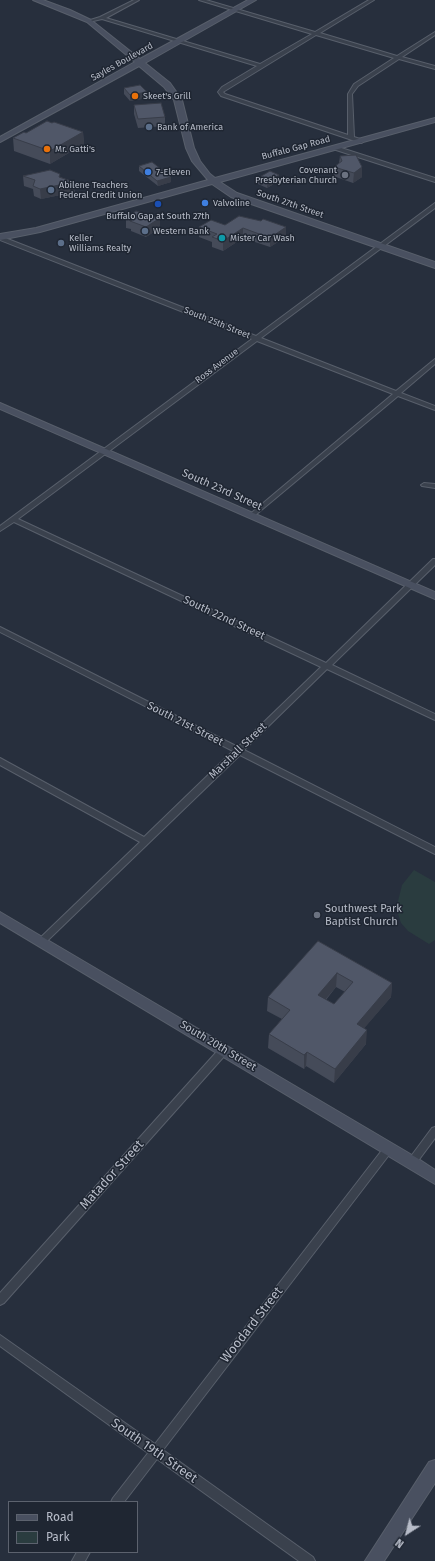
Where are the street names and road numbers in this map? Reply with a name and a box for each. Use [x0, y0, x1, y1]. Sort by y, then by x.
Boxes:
street label: Sayles Boulevard [89, 40, 155, 84]
street label: Buffalo Gap Road [260, 134, 332, 162]
street label: South 27th Street [255, 188, 325, 220]
street label: South 25th Street [182, 305, 252, 341]
street label: Ross Avenue [193, 346, 241, 386]
street label: South 23rd Street [180, 466, 264, 514]
street label: South 22nd Street [181, 593, 267, 643]
street label: South 21st Street [145, 699, 225, 749]
street label: Marshall Street [206, 720, 270, 782]
street label: South 20th Street [177, 1018, 259, 1074]
street label: Matador Street [77, 1137, 147, 1213]
street label: Woodard Street [218, 1284, 286, 1366]
street label: South 19th Street [108, 1416, 200, 1486]

